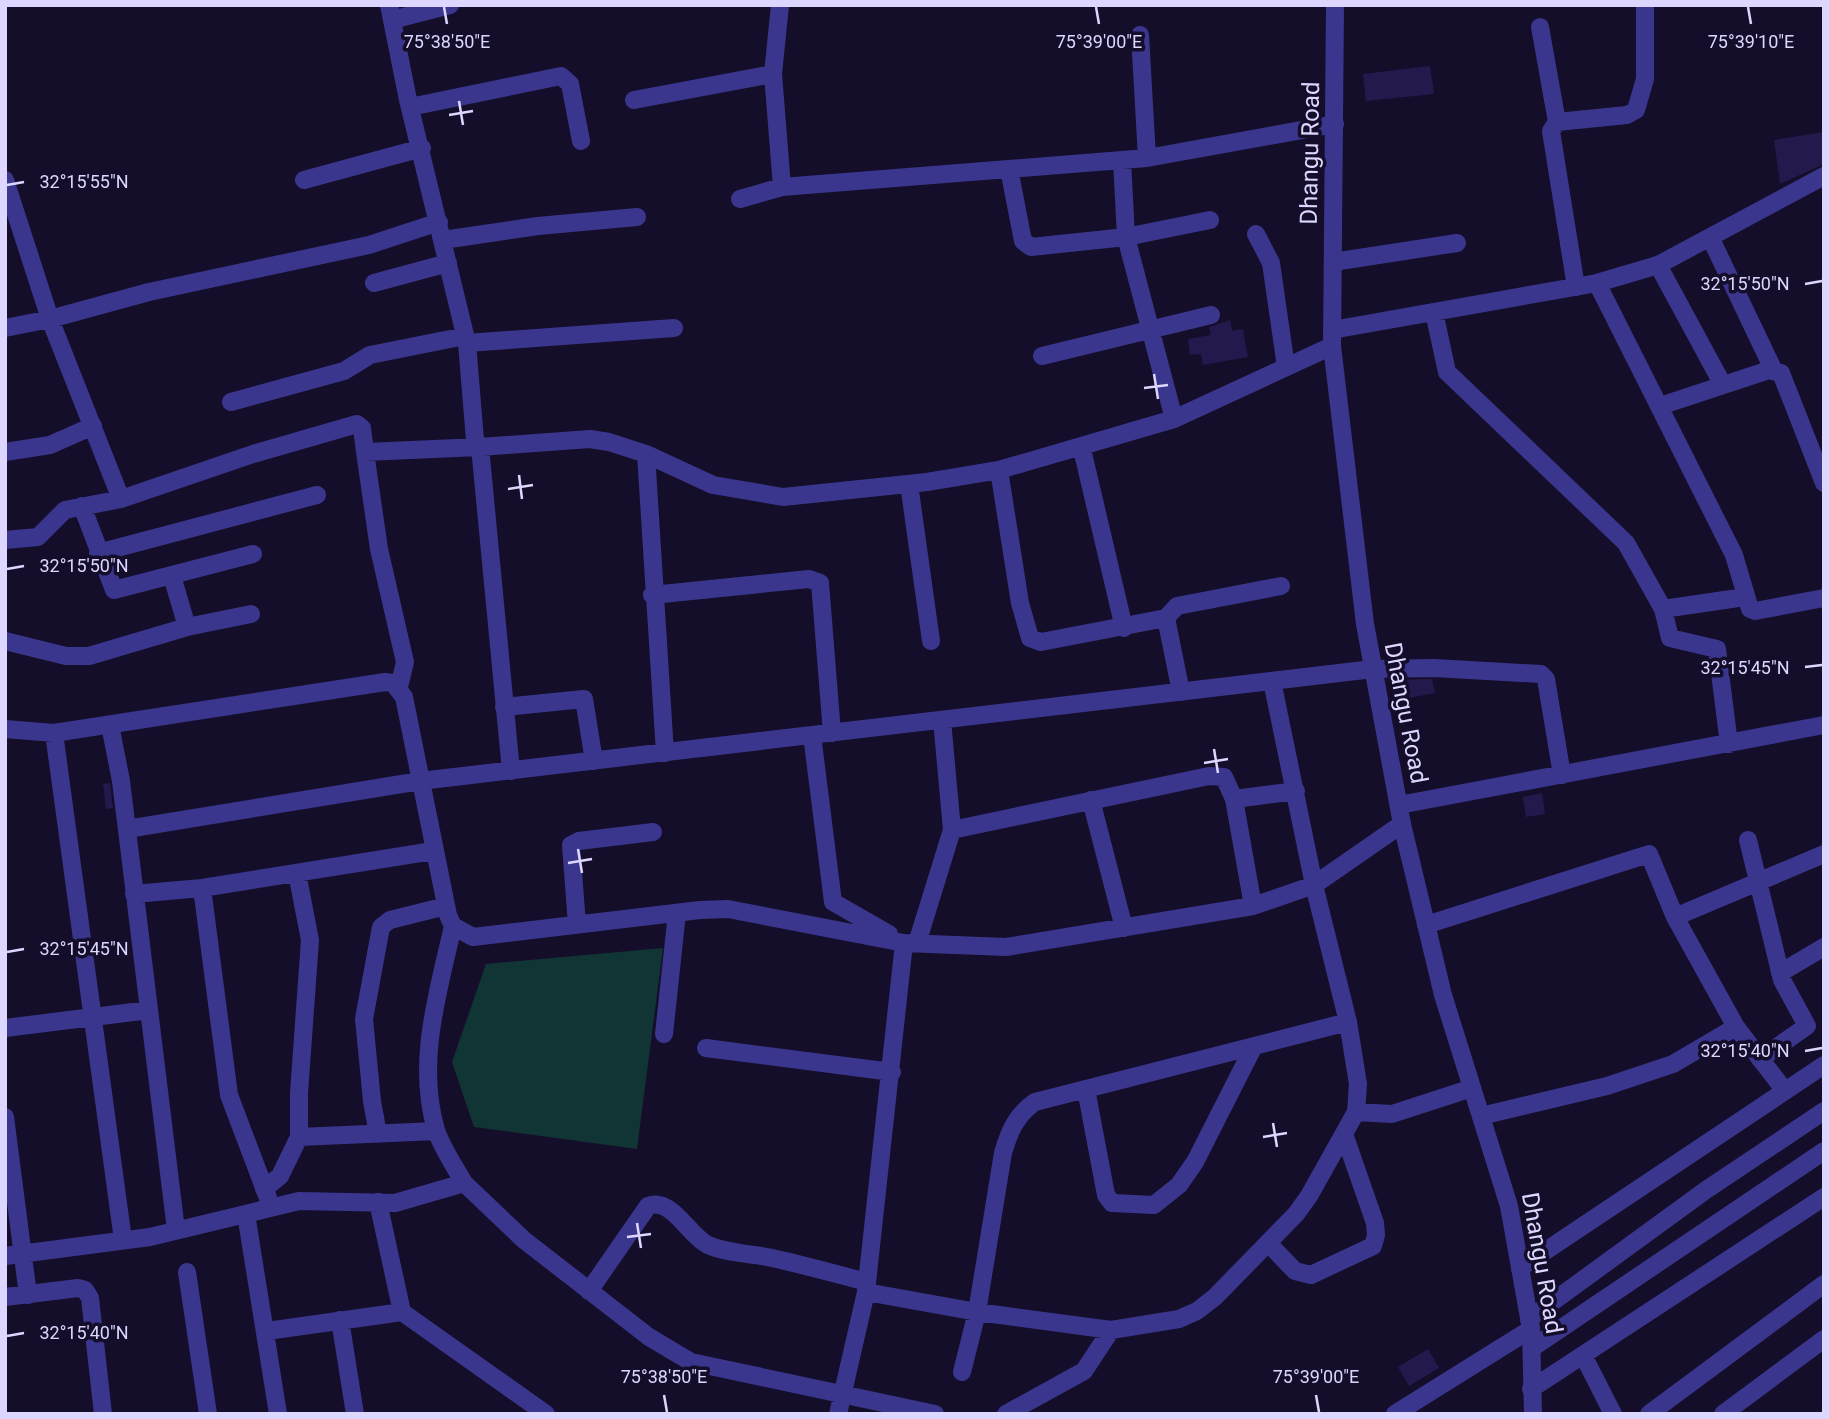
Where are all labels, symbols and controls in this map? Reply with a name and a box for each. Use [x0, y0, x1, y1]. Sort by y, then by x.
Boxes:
text: 75°38'50"E [404, 31, 490, 52]
text: 75°39'00"E [1056, 31, 1142, 52]
text: 75°39'10"E [1708, 31, 1794, 52]
street label: Dhangu Road [1295, 81, 1325, 225]
text: 32°15'55"N [39, 171, 129, 192]
text: 32°15'50"N [1700, 273, 1790, 294]
text: 32°15'50"N [39, 555, 129, 576]
street label: Dhangu Road [1379, 640, 1433, 786]
text: 32°15'45"N [1700, 657, 1790, 678]
text: 32°15'45"N [39, 938, 129, 959]
text: 32°15'40"N [1700, 1040, 1790, 1061]
street label: Dhangu Road [1516, 1190, 1568, 1336]
text: 32°15'40"N [39, 1322, 129, 1343]
text: 75°38'50"E [621, 1366, 707, 1387]
text: 75°39'00"E [1273, 1366, 1359, 1387]

